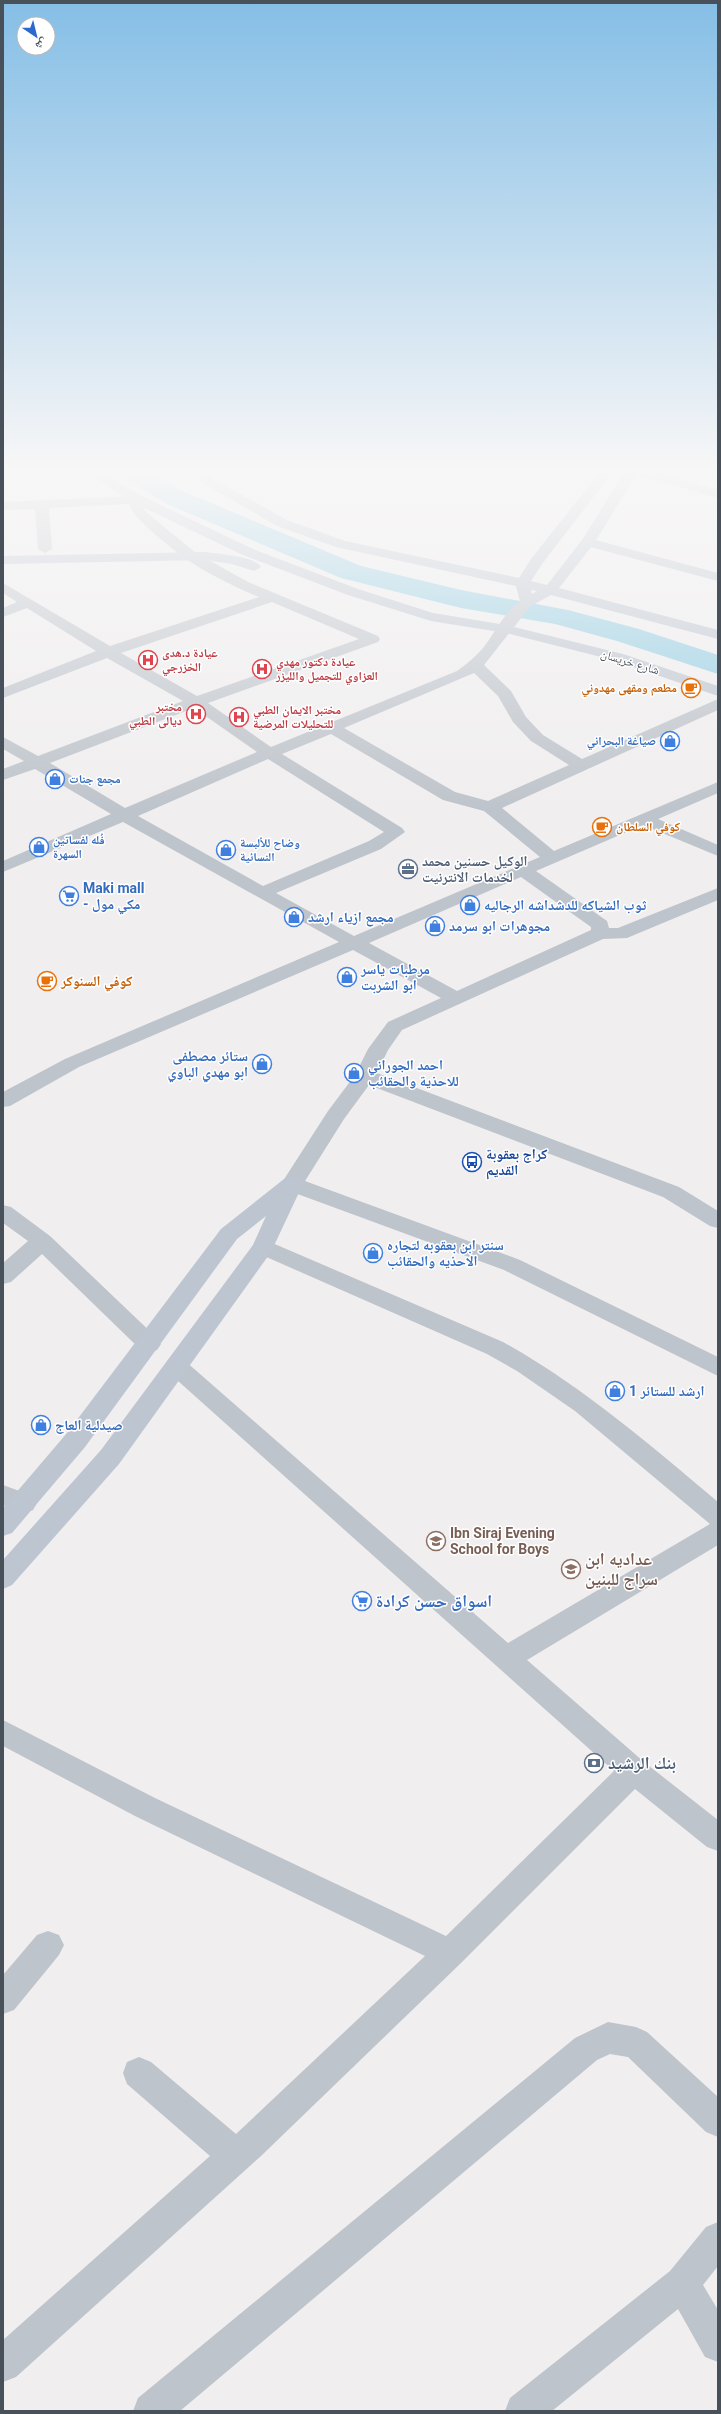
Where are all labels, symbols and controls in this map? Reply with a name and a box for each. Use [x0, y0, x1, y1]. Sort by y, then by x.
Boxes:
north arrow [16, 16, 56, 56]
text: ش [32, 34, 50, 53]
place label: عيادة د.هدى الخزرجي [162, 646, 218, 677]
street label: شارع خريسان [599, 646, 661, 679]
hospital icon: عيادة د.هدى الخزرجي [137, 649, 159, 671]
place label: عيادة دكتور مهدي العزاوي للتجميل والليزر [275, 655, 378, 686]
hospital icon: عيادة دكتور مهدي العزاوي للتجميل والليزر [251, 658, 273, 680]
cafe icon: مطعم ومقهى مهدوني [680, 677, 702, 699]
place label: مطعم ومقهى مهدوني [581, 681, 677, 698]
place label: مختبر ديالى الطبي [129, 700, 182, 731]
hospital icon: مختبر ديالى الطبي [185, 703, 207, 725]
place label: مختبر الايمان الطبي للتحليلات المرضية [253, 703, 341, 731]
hospital icon: مختبر الايمان الطبي للتحليلات المرضية [228, 706, 250, 728]
shop icon: صياغة البحراني [659, 730, 681, 752]
place label: صياغة البحراني [587, 734, 656, 751]
shop icon: مجمع جنات [44, 768, 66, 790]
place label: مجمع جنات [69, 772, 121, 787]
cafe icon: كوفي السلطان [591, 816, 613, 838]
place label: كوفي السلطان [616, 820, 681, 837]
place label: فُله لفساتين السهرة [53, 833, 105, 861]
shop icon: فُله لفساتين السهرة [28, 836, 50, 858]
place label: وضاح للألبسة النسائية [240, 836, 300, 864]
shop icon: وضاح للألبسة النسائية [215, 839, 237, 861]
place label: الوكيل حسنين محمد لخدمات الانترنيت [422, 853, 527, 885]
office icon: الوكيل حسنين محمد لخدمات الانترنيت [397, 858, 419, 880]
place label: Maki mall - مكي مول [83, 880, 144, 915]
supermarket icon: Maki mall - مكي مول [58, 885, 80, 907]
shop icon: ثوب الشياكه للدشداشه الرجاليه [459, 894, 481, 916]
place label: ثوب الشياكه للدشداشه الرجاليه [484, 897, 647, 914]
shop icon: مجمع ازياء ارشد [283, 906, 305, 928]
place label: مجمع ازياء ارشد [308, 909, 394, 927]
shop icon: مجوهرات ابو سرمد [424, 915, 446, 937]
place label: مجوهرات ابو سرمد [449, 918, 550, 935]
place label: مرطبات ياسر ابو الشربت [360, 961, 430, 994]
shop icon: مرطبات ياسر ابو الشربت [336, 966, 358, 988]
cafe icon: كوفي السنوكر [36, 970, 58, 992]
place label: كوفي السنوكر [60, 973, 133, 992]
place label: ستائر مصطفى ابو مهدي الباوي [168, 1048, 248, 1083]
shop icon: ستائر مصطفى ابو مهدي الباوي [251, 1053, 273, 1075]
place label: احمد الجوراني للاحذية والحقائب [368, 1057, 459, 1090]
shop icon: احمد الجوراني للاحذية والحقائب [343, 1062, 365, 1084]
place label: كراج بعقوبة القديم [486, 1146, 547, 1180]
bus stop icon: كراج بعقوبة القديم [461, 1151, 483, 1173]
place label: سنتر ابن بعقوبه لتجاره الاحذيه والحقائب [387, 1237, 504, 1270]
shop icon: سنتر ابن بعقوبه لتجاره الاحذيه والحقائب [362, 1242, 384, 1264]
shop icon: ارشد للستائر 1 [604, 1380, 626, 1402]
place label: ارشد للستائر 1 [629, 1383, 705, 1399]
shop icon: صيدلية العاج [30, 1414, 52, 1436]
place label: صيدلية العاج [55, 1417, 123, 1434]
place label: Ibn Siraj Evening School for Boys [450, 1525, 555, 1557]
school or university icon: Ibn Siraj Evening School for Boys [425, 1530, 447, 1552]
place label: عداديه ابن سراج للبنين [585, 1549, 658, 1590]
school or university icon: عداديه ابن سراج للبنين [560, 1558, 582, 1580]
supermarket icon: اسواق حسن كرادة [351, 1590, 373, 1612]
place label: اسواق حسن كرادة [376, 1591, 492, 1611]
bank icon: بنك الرشيد [583, 1752, 605, 1774]
place label: بنك الرشيد [608, 1753, 676, 1774]

